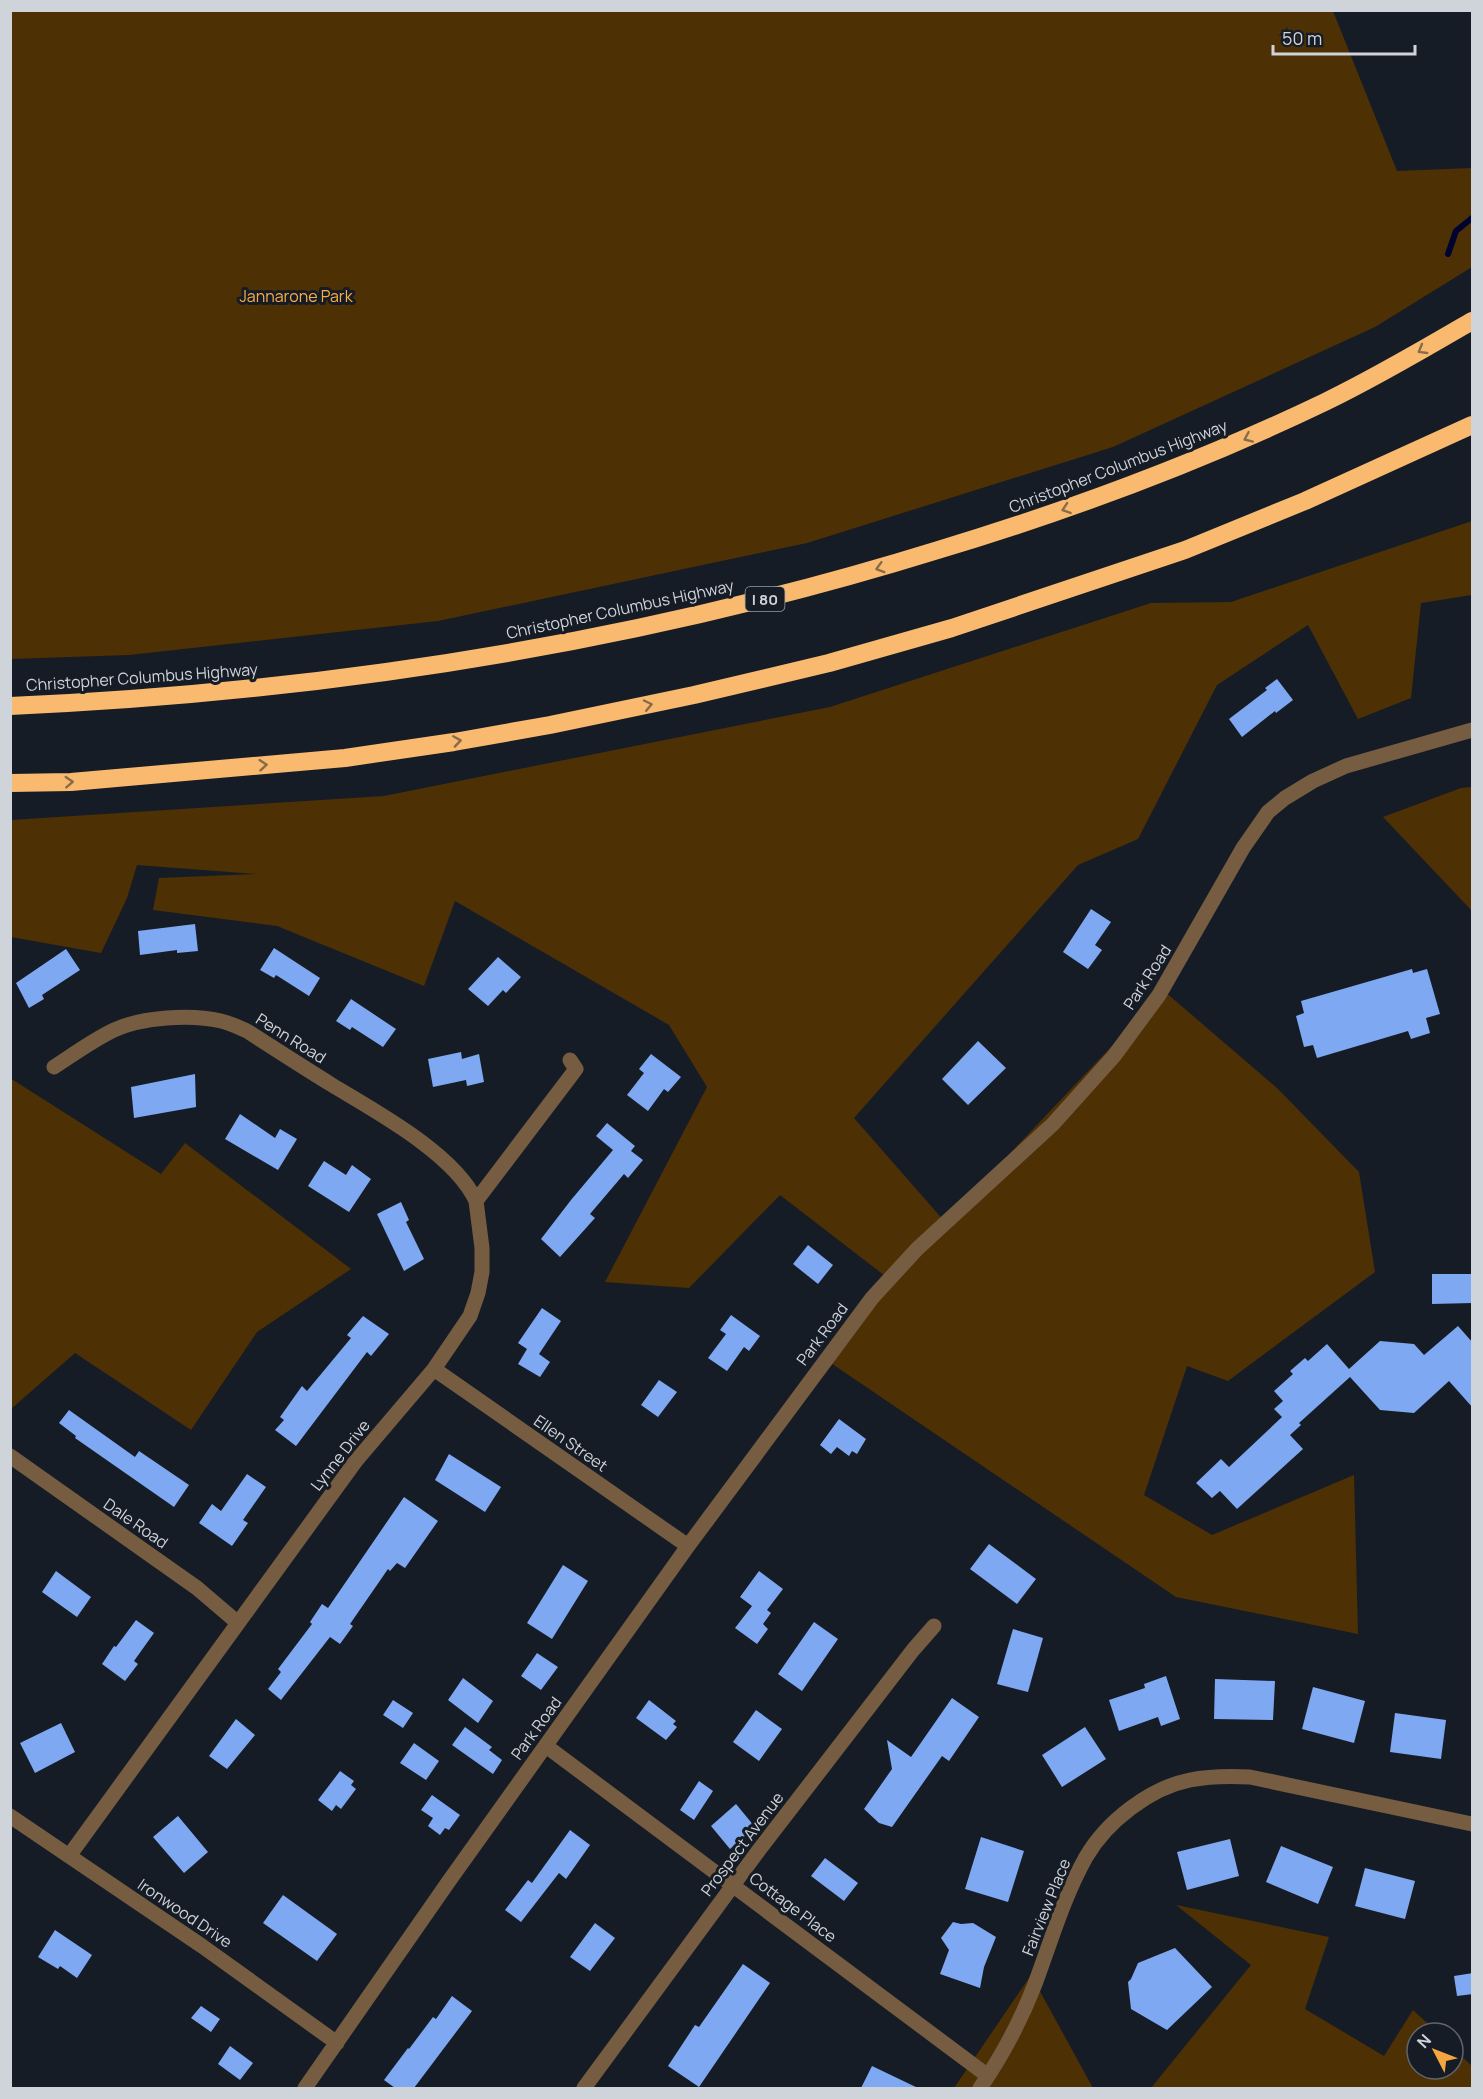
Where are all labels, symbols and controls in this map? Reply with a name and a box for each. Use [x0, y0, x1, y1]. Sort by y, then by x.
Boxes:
scale bar [1273, 18, 1416, 56]
text: 50 m [1282, 26, 1322, 50]
park label: Jannarone Park [239, 285, 354, 307]
one-way arrow [1418, 343, 1428, 354]
street label: Christopher Columbus Highway [1006, 414, 1231, 518]
one-way arrow [1243, 430, 1254, 442]
one-way arrow [1061, 502, 1072, 515]
one-way arrow [876, 561, 886, 573]
street label: Christopher Columbus Highway [504, 574, 736, 644]
road number: I 80 [746, 587, 784, 611]
street label: Christopher Columbus Highway [25, 658, 259, 696]
one-way arrow [643, 699, 653, 712]
one-way arrow [451, 735, 461, 748]
one-way arrow [259, 759, 268, 772]
one-way arrow [64, 775, 73, 788]
street label: Park Road [1118, 940, 1176, 1014]
street label: Penn Road [252, 1008, 330, 1068]
street label: Park Road [791, 1298, 853, 1370]
street label: Ellen Street [530, 1409, 612, 1477]
street label: Lynne Drive [305, 1415, 375, 1495]
street label: Dale Road [99, 1493, 173, 1553]
street label: Park Road [506, 1692, 566, 1764]
street label: Prospect Avenue [696, 1787, 788, 1901]
street label: Fairview Place [1017, 1855, 1075, 1959]
street label: Cottage Place [745, 1867, 841, 1947]
street label: Ironwood Drive [134, 1873, 236, 1953]
north arrow [1405, 2021, 1465, 2081]
text: N [1412, 2029, 1436, 2053]

